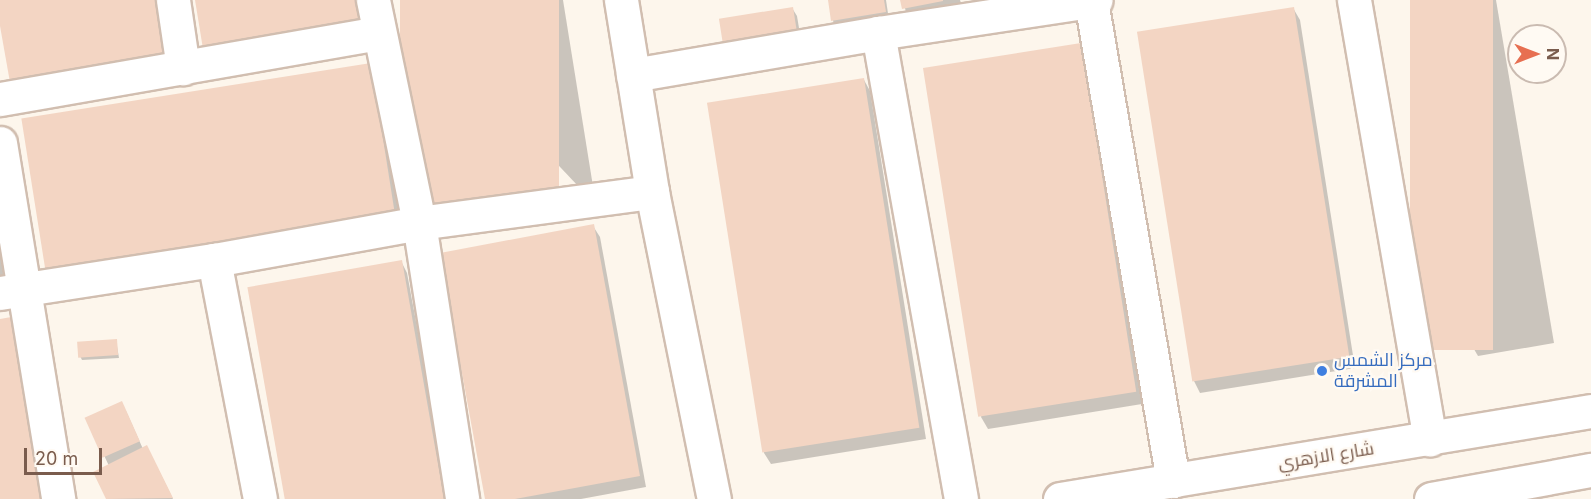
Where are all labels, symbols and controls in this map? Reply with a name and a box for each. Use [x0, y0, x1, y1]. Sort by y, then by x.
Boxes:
north arrow [1507, 24, 1567, 84]
text: N [1543, 48, 1563, 60]
place label: مركز الشمس المشرقة [1334, 350, 1433, 392]
marker: مركز الشمس المشرقة [1315, 364, 1329, 378]
scale bar [27, 436, 105, 474]
street label: شارع الازهري [1276, 438, 1376, 474]
text: 20 m [35, 448, 78, 469]

